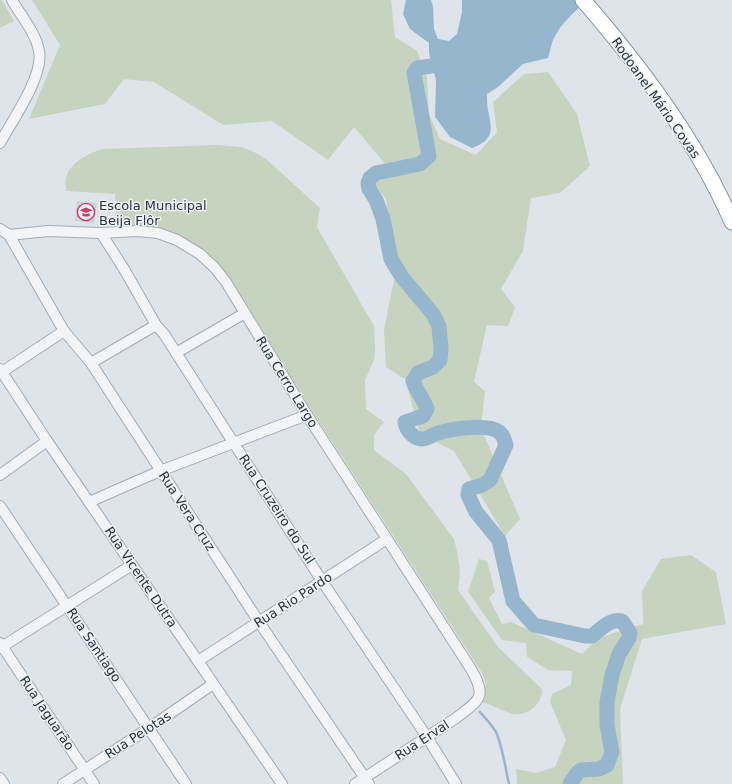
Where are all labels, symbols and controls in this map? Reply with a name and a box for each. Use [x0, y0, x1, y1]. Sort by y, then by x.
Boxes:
street label: Rodoanel Mário Covas [608, 35, 704, 162]
place label: Escola Municipal Beija Flôr [99, 198, 207, 228]
school or university icon: Escola Municipal Beija Flôr [76, 202, 96, 222]
street label: Rua Cerro Largo [253, 334, 321, 430]
street label: Rua Cruzeiro do Sul [236, 451, 318, 567]
street label: Rua Vera Cruz [156, 469, 218, 554]
street label: Rua Vicente Dutra [102, 524, 180, 630]
street label: Rua Rio Pardo [251, 569, 335, 631]
street label: Rua Santiago [64, 605, 124, 685]
street label: Rua Jaguarão [17, 673, 77, 753]
street label: Rua Pelotas [102, 708, 174, 762]
street label: Rua Erval [392, 717, 452, 763]

